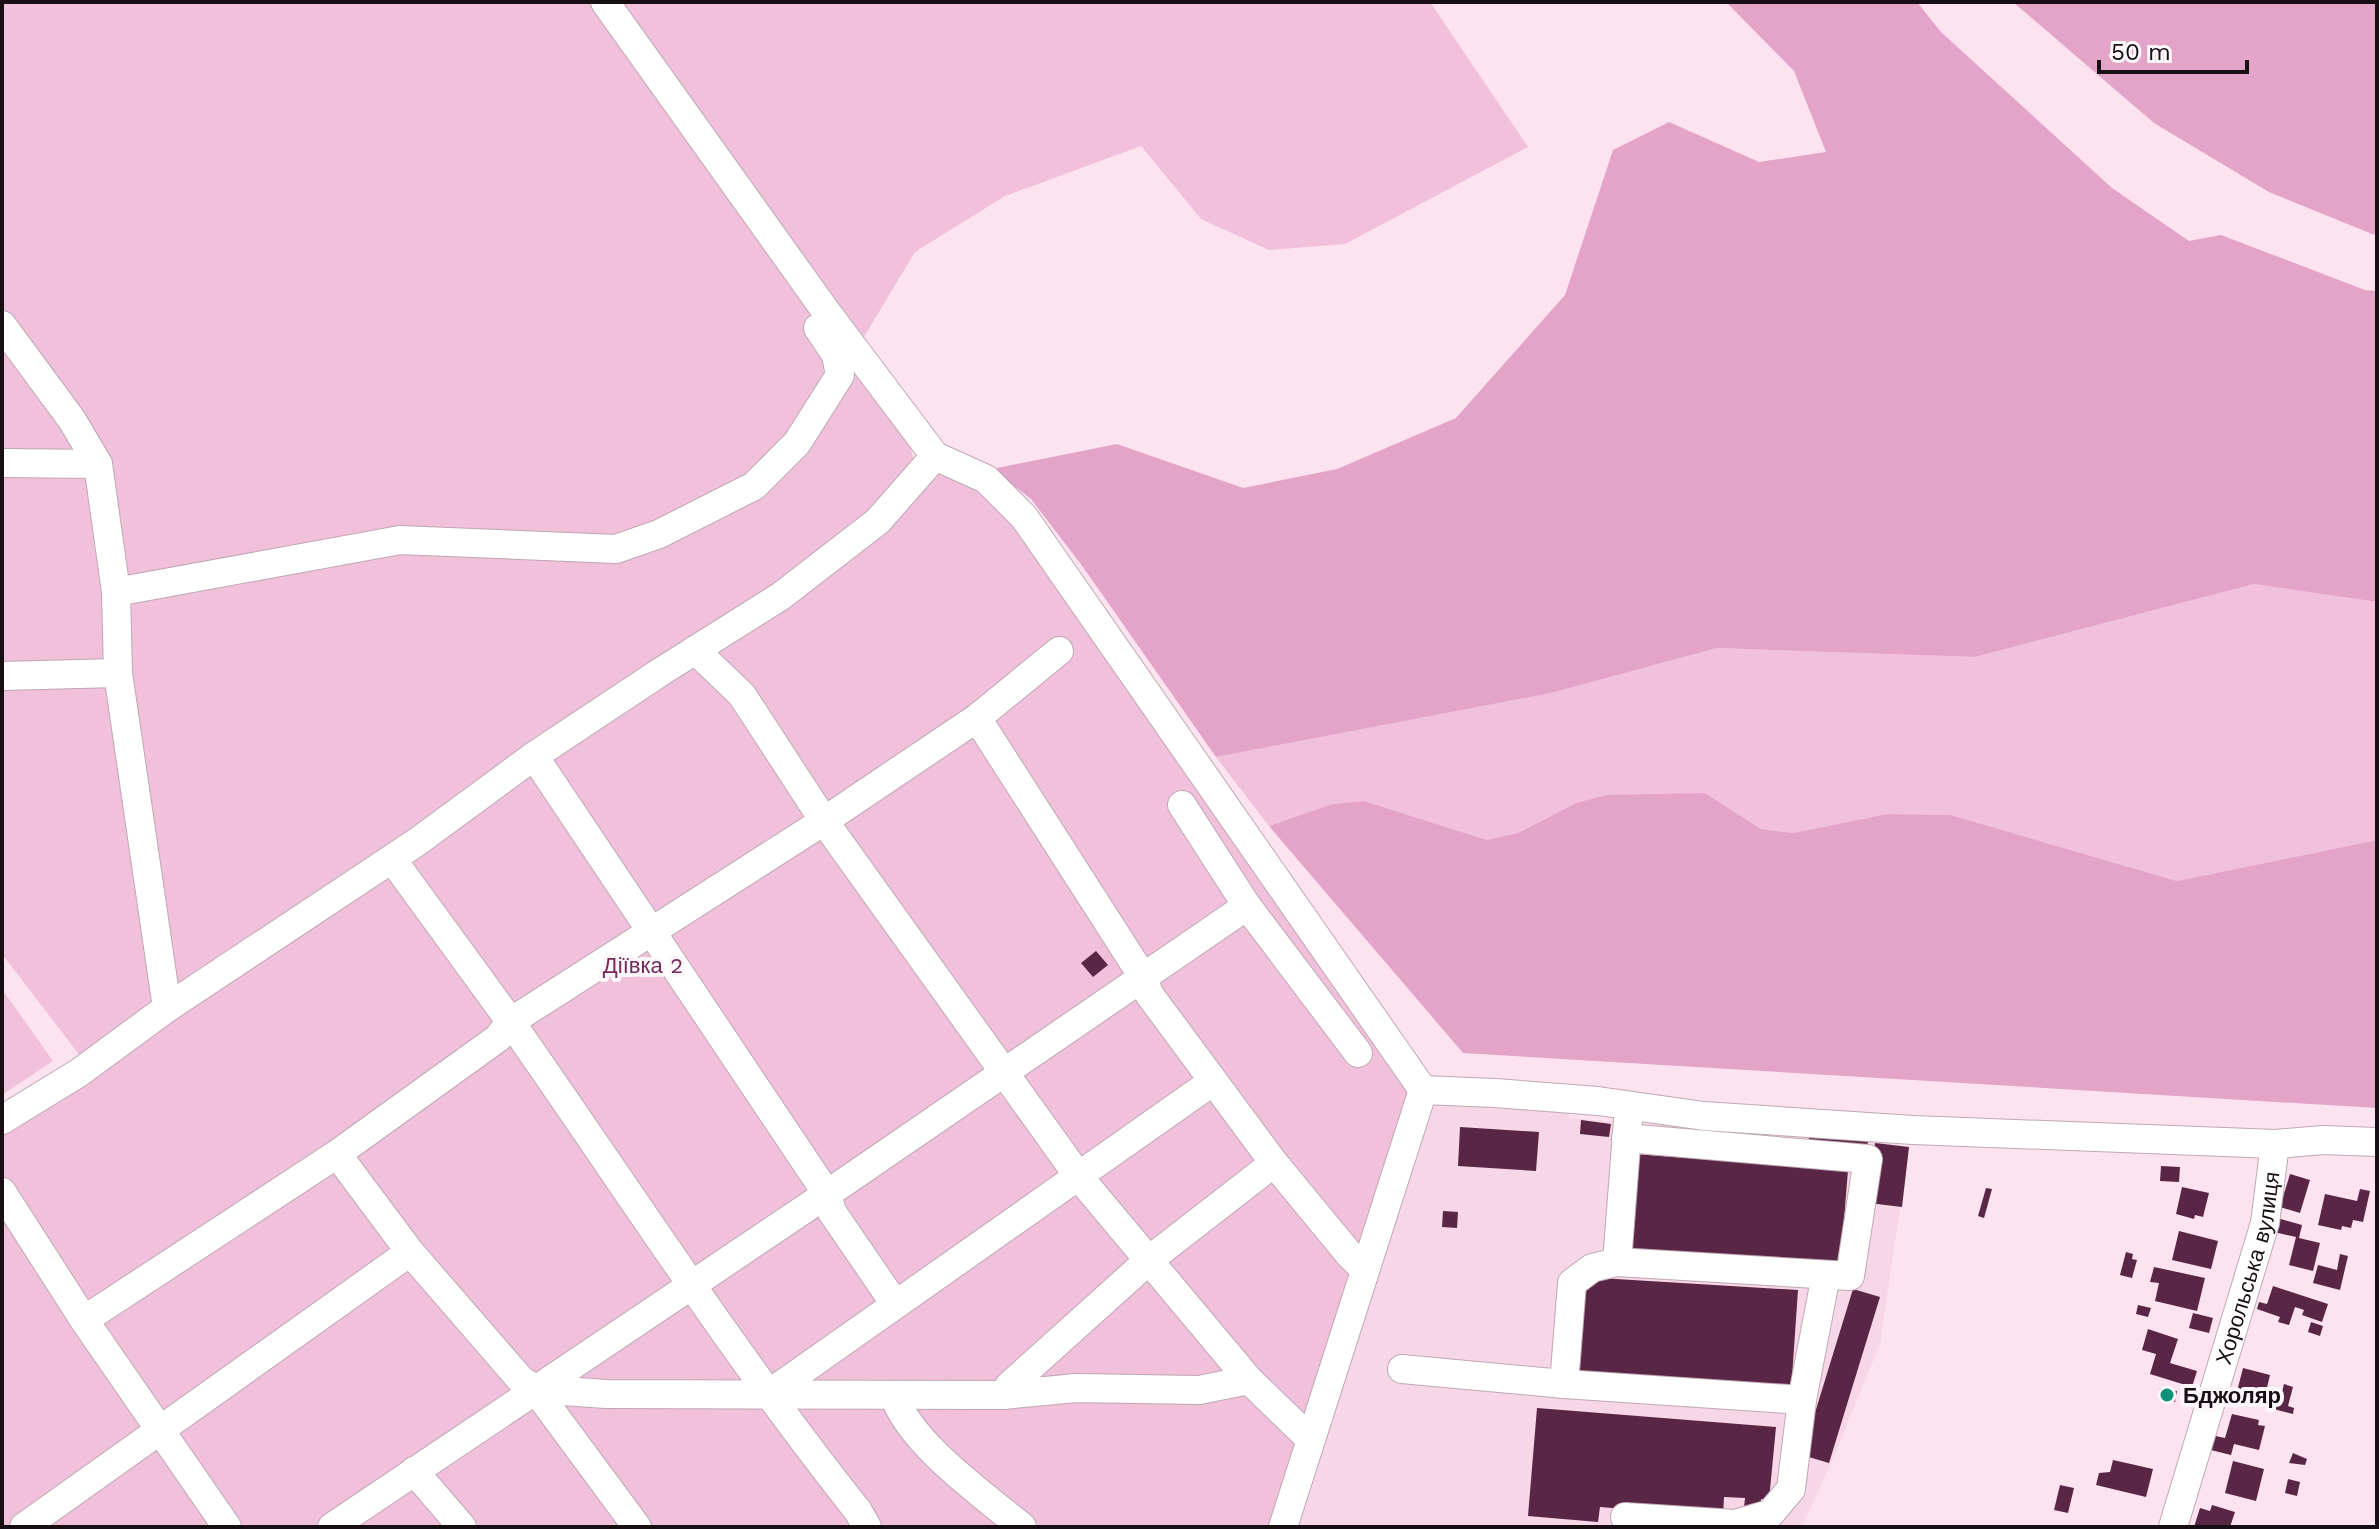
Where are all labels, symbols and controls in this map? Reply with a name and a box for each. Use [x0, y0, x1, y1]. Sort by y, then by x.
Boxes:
scale bar [2099, 24, 2247, 74]
text: 50 m [2111, 38, 2171, 66]
park label: Діївка 2 [603, 953, 683, 978]
street label: Хорольська вулиця [2211, 1170, 2284, 1367]
place label: Бджоляр [2183, 1383, 2281, 1408]
marker: Бджоляр [2158, 1386, 2176, 1404]

